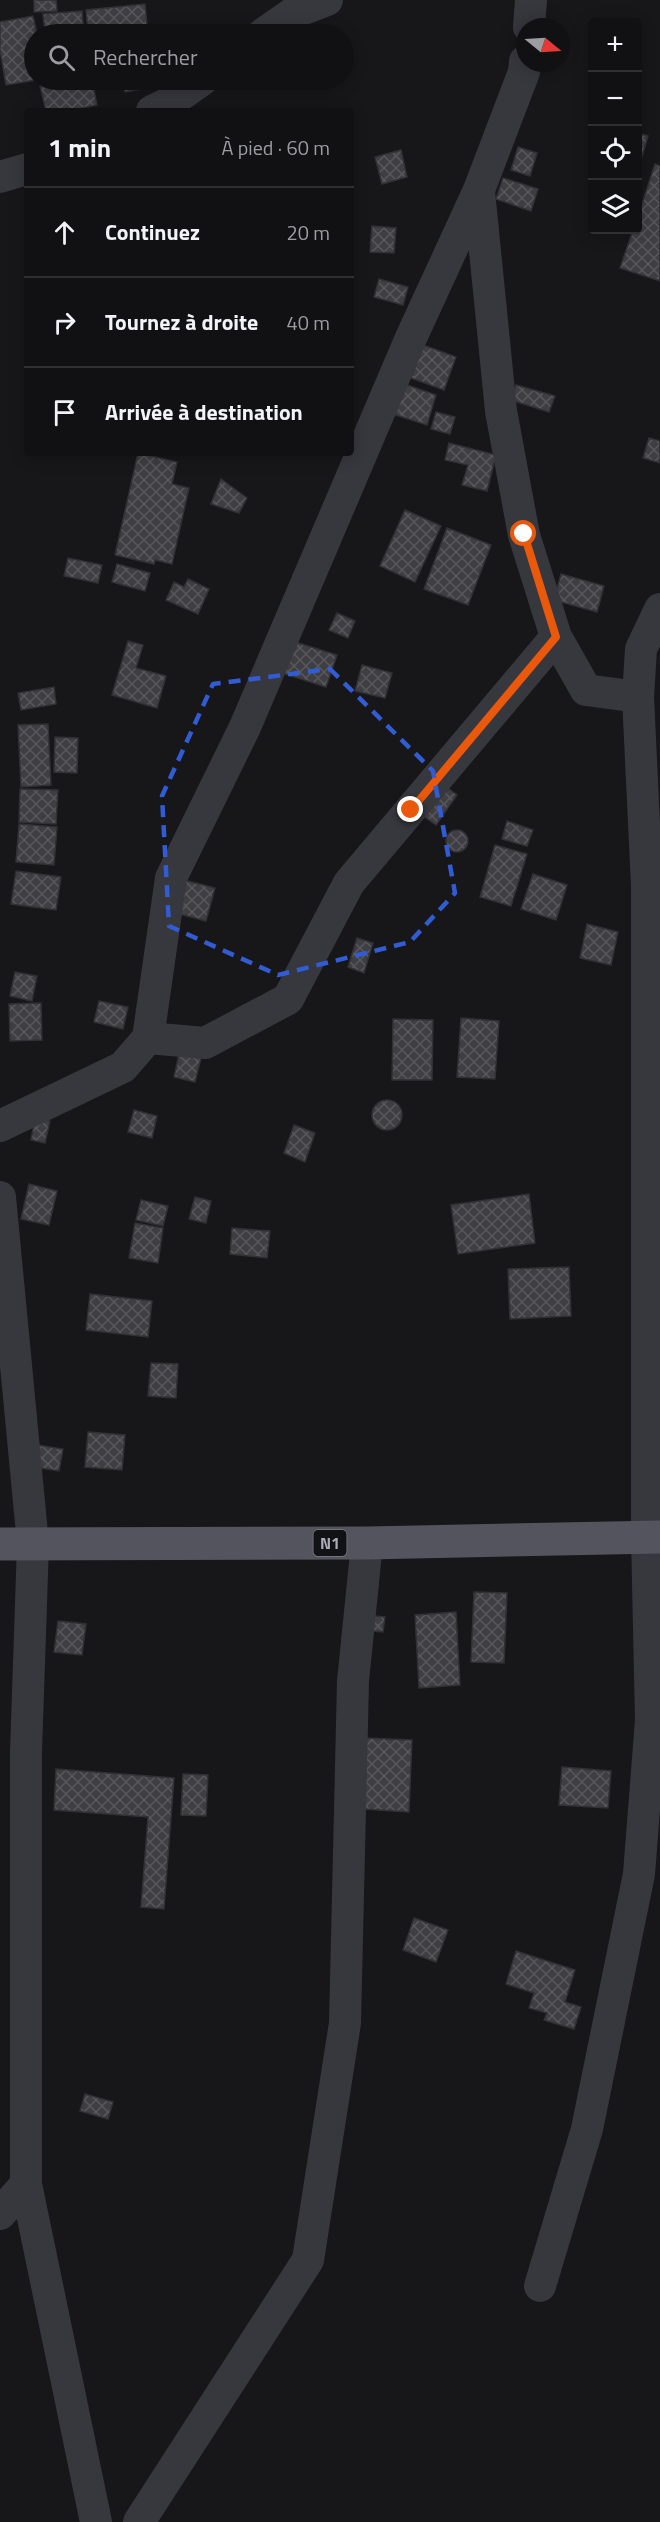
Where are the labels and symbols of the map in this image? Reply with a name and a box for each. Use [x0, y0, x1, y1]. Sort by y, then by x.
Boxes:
north arrow [516, 18, 570, 72]
route start [510, 520, 536, 546]
route end [397, 796, 423, 822]
road number: N1 [314, 1530, 346, 1556]

